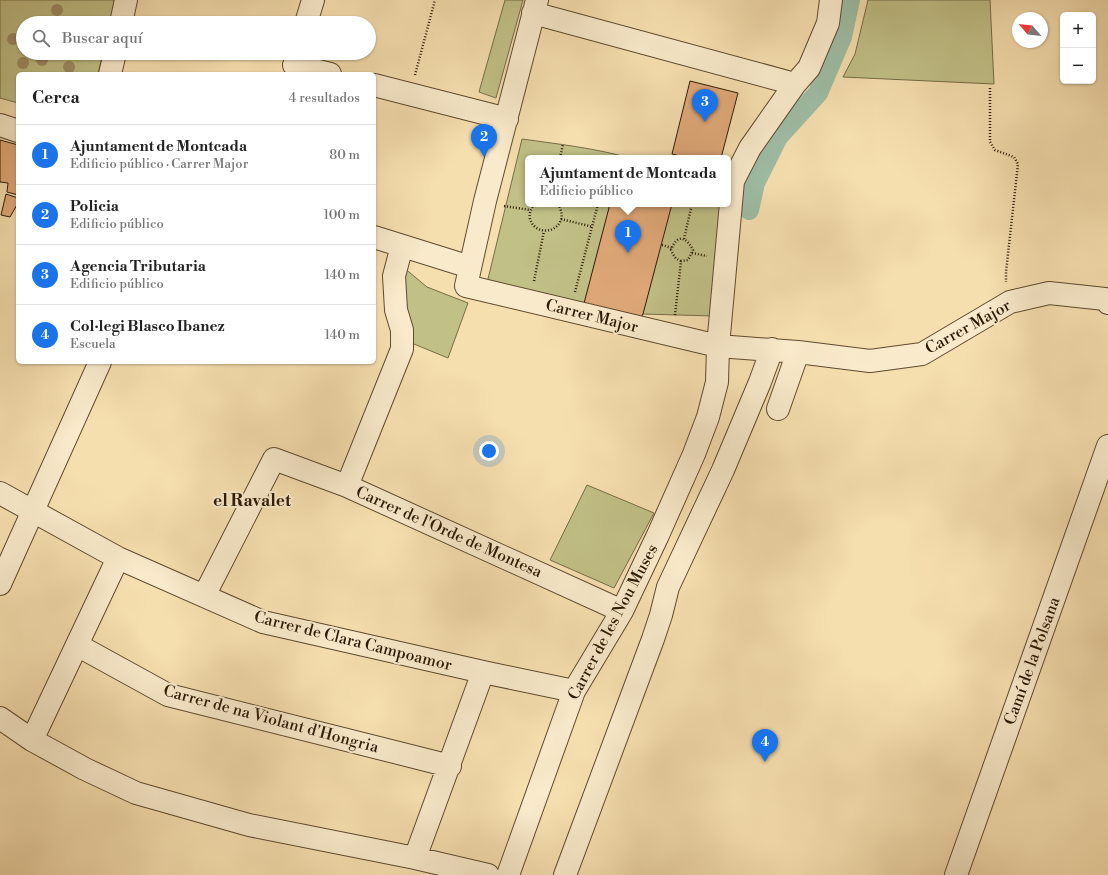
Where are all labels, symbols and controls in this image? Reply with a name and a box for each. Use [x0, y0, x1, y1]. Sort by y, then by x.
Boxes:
north arrow [1012, 12, 1048, 48]
map controls [1060, 12, 1096, 84]
button: + [1060, 12, 1096, 48]
search box [16, 16, 376, 60]
icon: search [30, 27, 52, 49]
text: Buscar aquí [62, 29, 143, 48]
button: − [1060, 48, 1096, 84]
text: Cerca [32, 87, 80, 109]
pin: 3 [692, 89, 718, 122]
text: 4 resultados [289, 90, 360, 106]
pin: 2 [471, 124, 497, 157]
text: Ajuntament de Montcada [70, 137, 247, 156]
text: 1 [42, 147, 48, 163]
text: 80 m [329, 147, 360, 163]
popup [525, 155, 731, 207]
text: Edificio público · Carrer Major [70, 156, 248, 172]
text: Ajuntament de Montcada [539, 164, 717, 183]
text: Edificio público [539, 183, 633, 199]
text: Policia [70, 197, 119, 216]
text: 2 [41, 207, 49, 223]
text: 100 m [324, 207, 360, 223]
text: Edificio público [70, 216, 164, 232]
pin: 1 [615, 220, 641, 253]
text: Agencia Tributaria [70, 257, 206, 276]
text: 3 [41, 267, 49, 283]
text: 140 m [324, 267, 360, 283]
text: Edificio público [70, 276, 164, 292]
street label: Carrer Major [544, 295, 640, 337]
street label: Carrer Major [922, 295, 1014, 359]
text: Col·legi Blasco Ibanez [70, 317, 225, 336]
text: 4 [41, 327, 49, 343]
text: 140 m [324, 327, 360, 343]
text: Escuela [70, 336, 116, 352]
your location [479, 441, 499, 461]
street label: Carrer de l'Orde de Montesa [353, 482, 546, 583]
district label: el Ravalet [213, 490, 292, 512]
street label: Carrer de les Nou Muses [563, 541, 663, 703]
street label: Camí de la Polsana [1000, 593, 1065, 728]
street label: Carrer de Clara Campoamor [252, 607, 454, 675]
street label: Carrer de na Violant d'Hongria [161, 681, 382, 758]
pin: 4 [752, 729, 778, 762]

